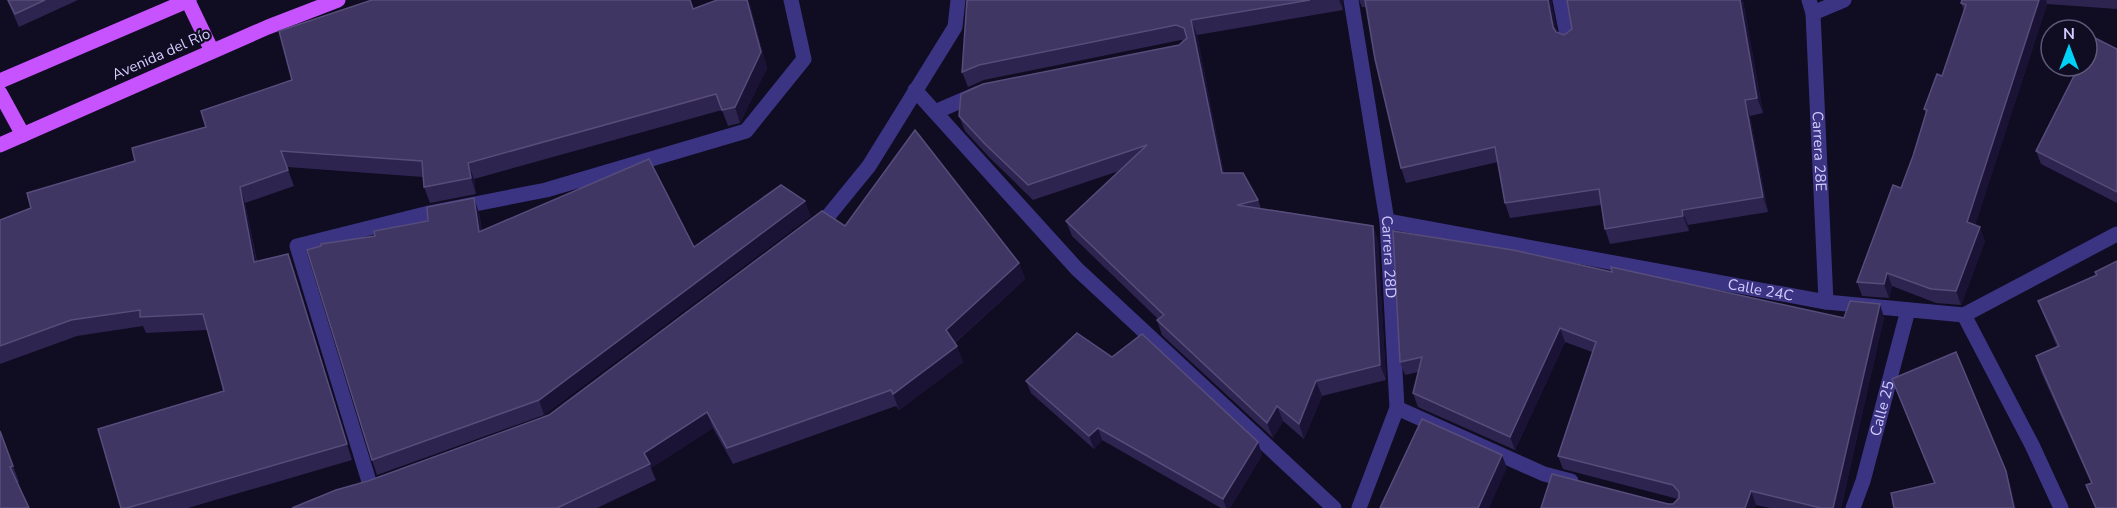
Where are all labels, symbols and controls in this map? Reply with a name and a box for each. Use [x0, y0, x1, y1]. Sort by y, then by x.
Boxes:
north arrow [2039, 18, 2099, 78]
street label: Avenida del Río [109, 23, 213, 85]
text: N [2063, 23, 2075, 45]
street label: Carrera 28E [1807, 111, 1831, 192]
street label: Carrera 28D [1376, 214, 1401, 299]
street label: Calle 24C [1726, 274, 1795, 306]
street label: Calle 25 [1865, 378, 1899, 438]

